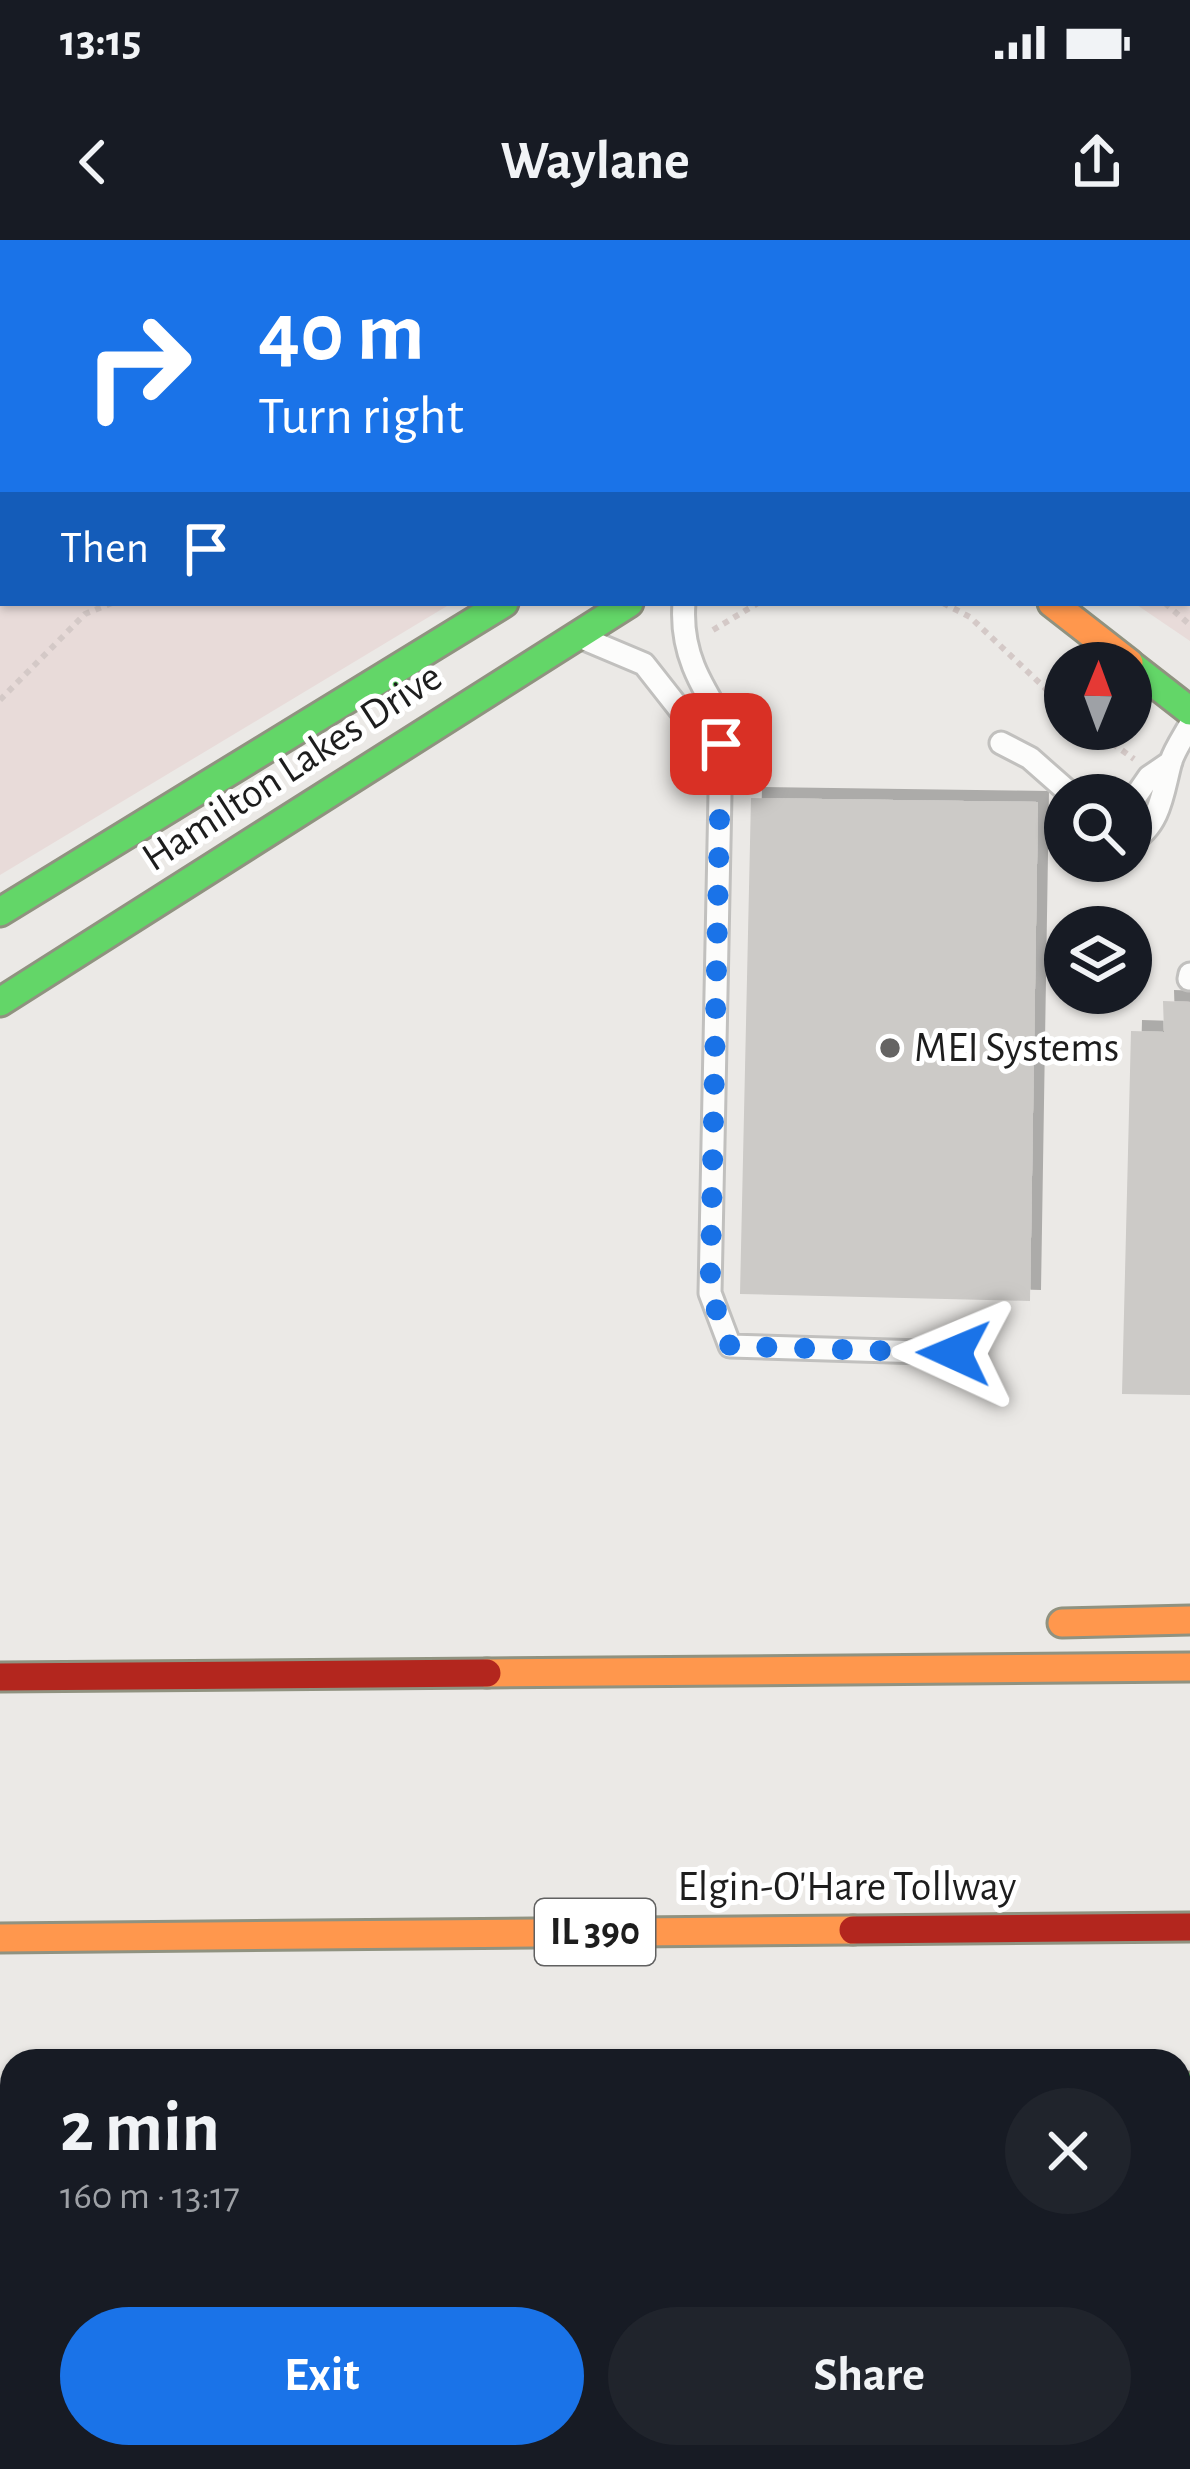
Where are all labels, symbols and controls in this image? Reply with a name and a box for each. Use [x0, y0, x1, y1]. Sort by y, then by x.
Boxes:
text: 13:15 [60, 19, 142, 64]
icon: back [60, 129, 126, 195]
icon: share [1064, 129, 1130, 195]
text: Waylane [500, 135, 690, 189]
icon: right [60, 288, 216, 444]
text: 40 m [258, 292, 425, 376]
text: Turn right [258, 390, 464, 444]
icon: arrive [173, 516, 239, 582]
text: Then [60, 526, 149, 571]
north arrow [1044, 642, 1152, 750]
map controls [1044, 642, 1152, 1014]
street label: Hamilton Lakes Drive [135, 655, 449, 879]
pin [670, 693, 772, 795]
icon: arrive [688, 711, 754, 777]
button: search [1044, 774, 1152, 882]
button: layers [1044, 906, 1152, 1014]
place label: MEI Systems [914, 1027, 1119, 1069]
marker: MEI Systems [877, 1035, 903, 1061]
position arrow [891, 1290, 1017, 1416]
street label: Elgin-O'Hare Tollway [677, 1866, 1017, 1908]
road number: IL 390 [535, 1899, 655, 1965]
button: close [1005, 2088, 1131, 2214]
text: 2 min [60, 2092, 220, 2164]
text: 160 m · 13:17 [60, 2177, 240, 2216]
button: Exit [60, 2307, 584, 2445]
button: Share [608, 2307, 1131, 2445]

